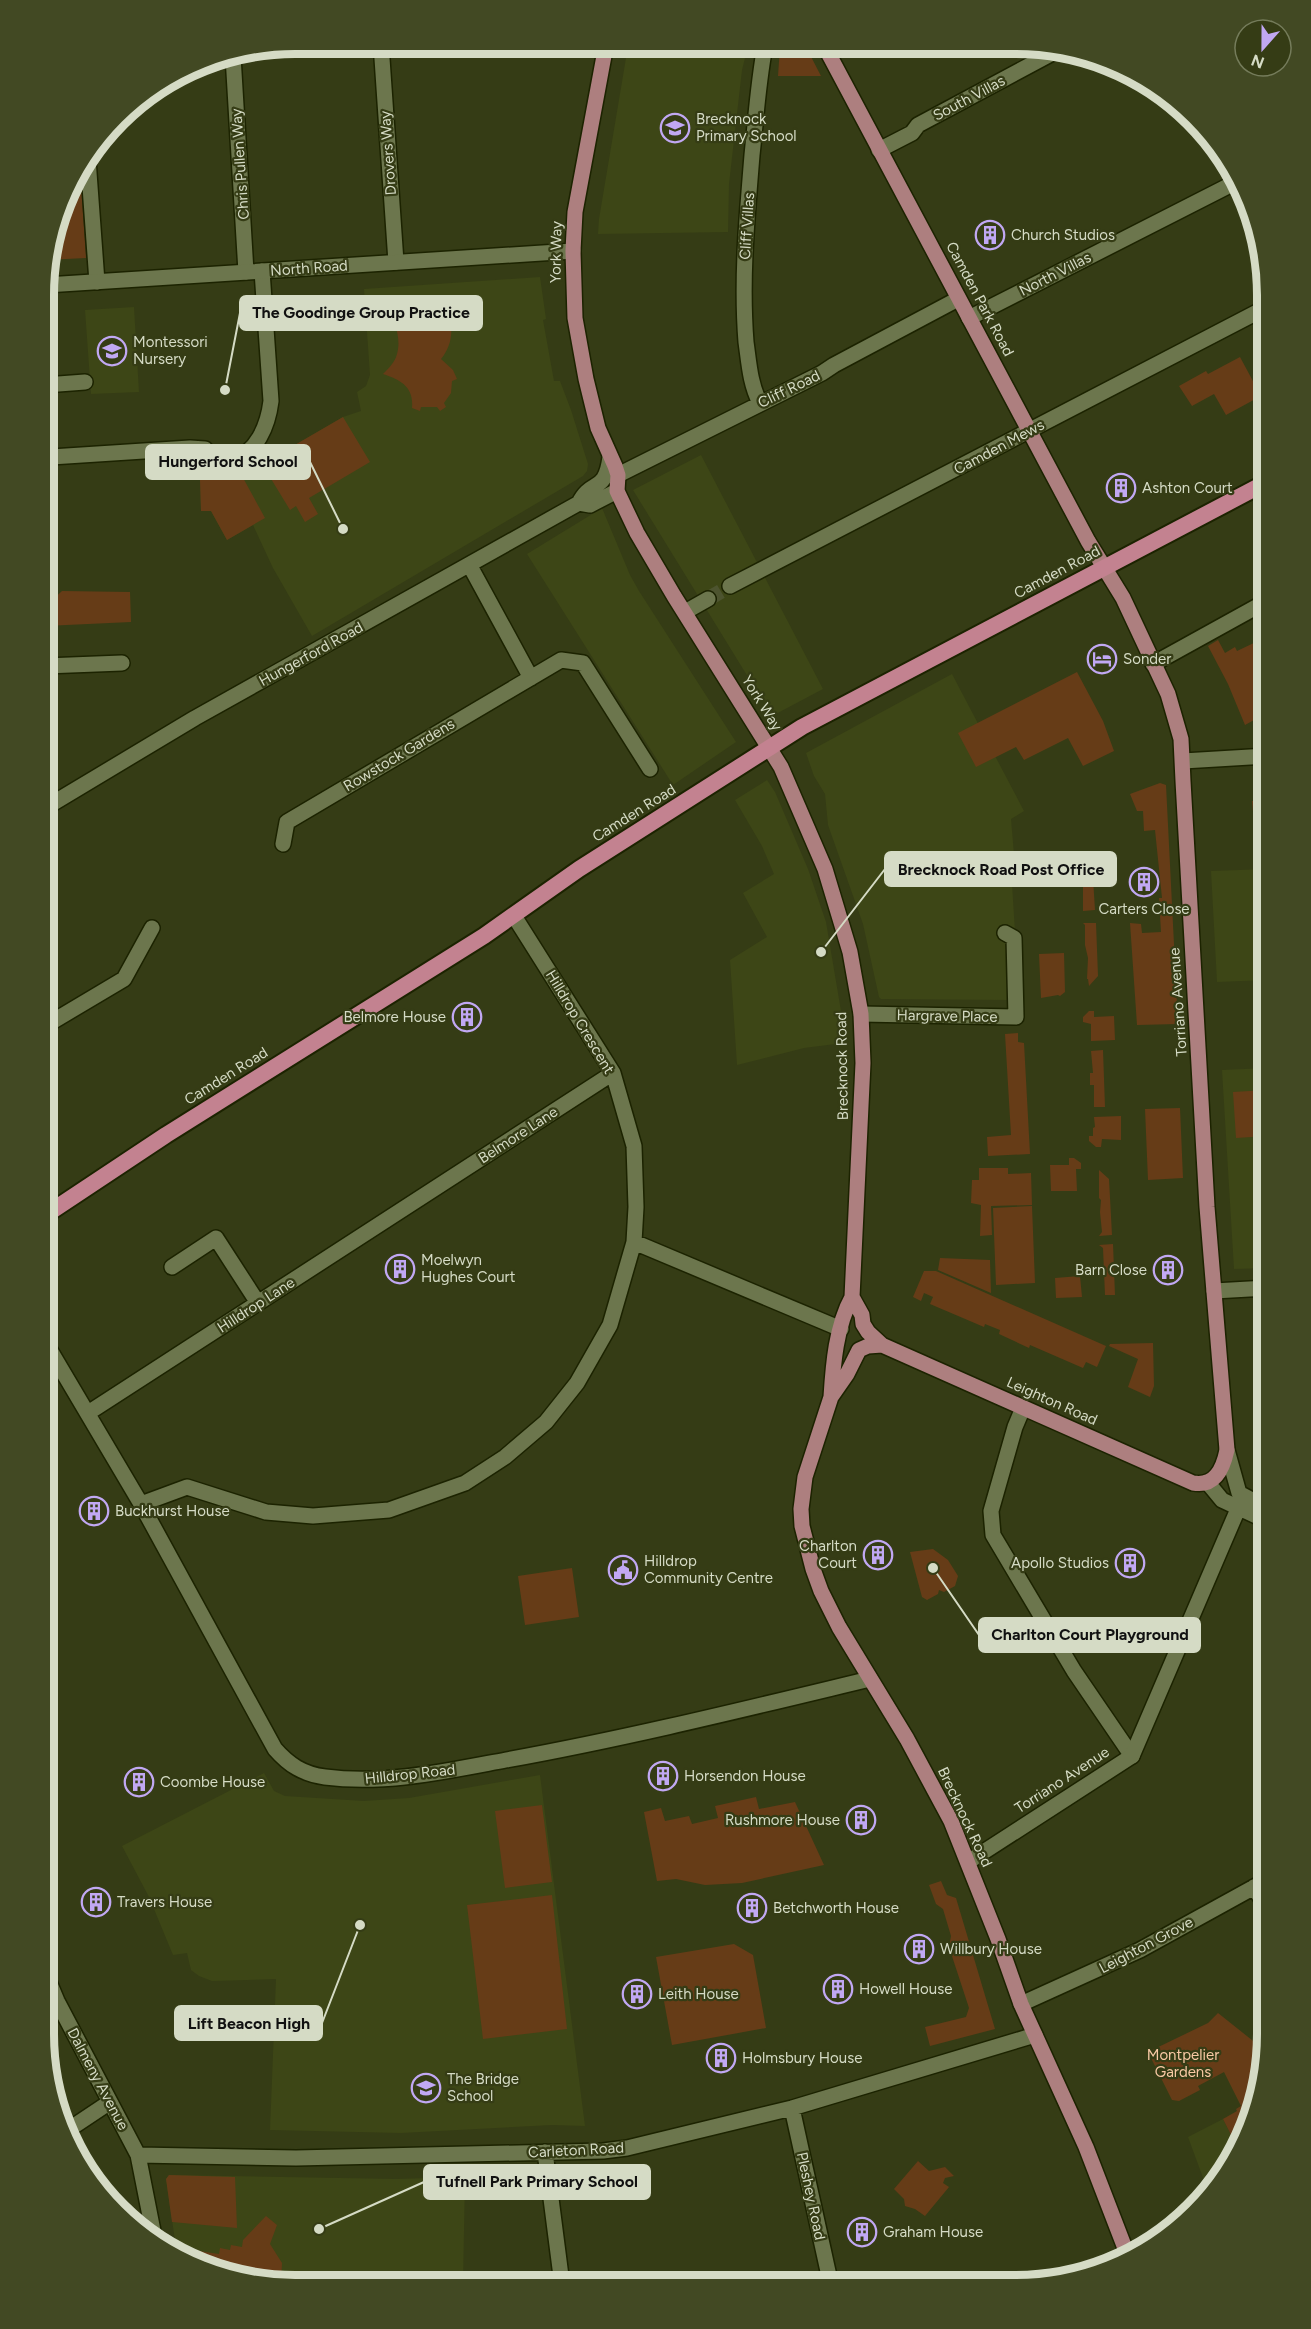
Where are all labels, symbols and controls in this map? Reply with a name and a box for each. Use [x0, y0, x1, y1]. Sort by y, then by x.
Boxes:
north arrow [1233, 18, 1293, 78]
text: N [1249, 50, 1267, 73]
street label: South Villas [930, 71, 1008, 125]
street label: Chris Pullen Way [227, 108, 253, 220]
street label: Drovers Way [376, 110, 400, 196]
place label: Brecknock Primary School [696, 110, 797, 145]
school or university icon: Brecknock Primary School [659, 112, 691, 144]
street label: Cliff Villas [736, 192, 758, 260]
building icon: Church Studios [974, 219, 1006, 251]
street label: York Way [546, 221, 566, 283]
place label: Church Studios [1011, 226, 1115, 244]
street label: Camden Park Road [942, 239, 1018, 359]
street label: North Villas [1016, 248, 1094, 300]
street label: North Road [270, 256, 348, 280]
callout: The Goodinge Group Practice [240, 296, 482, 330]
text: The Goodinge Group Practice [252, 303, 470, 322]
place label: Montessori Nursery [133, 333, 208, 368]
school or university icon: Montessori Nursery [96, 335, 128, 367]
street label: Cliff Road [755, 366, 823, 412]
street label: Camden Mews [951, 416, 1047, 478]
callout: Hungerford School [146, 445, 310, 479]
text: Hungerford School [158, 452, 298, 471]
building icon: Ashton Court [1105, 472, 1137, 504]
place label: Ashton Court [1142, 479, 1233, 497]
street label: Camden Road [1011, 542, 1103, 602]
street label: Hungerford Road [256, 618, 366, 690]
hotel icon: Sonder [1086, 643, 1118, 675]
place label: Sonder [1123, 650, 1171, 668]
street label: York Way [738, 672, 786, 734]
street label: Rowstock Gardens [340, 715, 458, 795]
street label: Camden Road [589, 780, 679, 846]
callout: Brecknock Road Post Office [885, 852, 1116, 886]
text: Brecknock Road Post Office [898, 860, 1104, 879]
building icon: Carters Close [1128, 866, 1160, 898]
place label: Carters Close [1098, 900, 1190, 918]
street label: Torriano Avenue [1165, 947, 1191, 1057]
street label: Hilldrop Crescent [542, 967, 618, 1077]
building icon: Belmore House [451, 1001, 483, 1033]
street label: Hargrave Place [896, 1006, 998, 1026]
place label: Belmore House [343, 1008, 446, 1026]
street label: Brecknock Road [832, 1012, 852, 1120]
street label: Camden Road [181, 1043, 271, 1109]
street label: Belmore Lane [475, 1103, 561, 1167]
place label: Moelwyn Hughes Court [421, 1251, 516, 1286]
building icon: Moelwyn Hughes Court [384, 1253, 416, 1285]
building icon: Barn Close [1152, 1254, 1184, 1286]
place label: Barn Close [1075, 1261, 1147, 1279]
street label: Hilldrop Lane [214, 1273, 298, 1337]
street label: Leighton Road [1004, 1373, 1100, 1429]
building icon: Buckhurst House [78, 1495, 110, 1527]
place label: Buckhurst House [115, 1502, 230, 1520]
place label: Charlton Court [799, 1537, 857, 1572]
building icon: Charlton Court [862, 1539, 894, 1571]
building icon: Apollo Studios [1114, 1547, 1146, 1579]
place label: Hilldrop Community Centre [644, 1552, 773, 1587]
public building icon: Hilldrop Community Centre [607, 1554, 639, 1586]
place label: Apollo Studios [1011, 1554, 1109, 1572]
callout: Charlton Court Playground [979, 1618, 1200, 1652]
text: Charlton Court Playground [991, 1625, 1189, 1644]
street label: Torriano Avenue [1011, 1743, 1113, 1817]
street label: Hilldrop Road [364, 1760, 456, 1788]
building icon: Horsendon House [647, 1760, 679, 1792]
street label: Brecknock Road [934, 1764, 996, 1870]
building icon: Coombe House [123, 1766, 155, 1798]
place label: Horsendon House [684, 1767, 806, 1785]
place label: Coombe House [160, 1773, 265, 1791]
building icon: Rushmore House [845, 1804, 877, 1836]
place label: Rushmore House [725, 1811, 840, 1829]
building icon: Travers House [80, 1886, 112, 1918]
building icon: Betchworth House [736, 1892, 768, 1924]
place label: Travers House [117, 1893, 212, 1911]
place label: Betchworth House [773, 1899, 899, 1917]
street label: Leighton Grove [1096, 1913, 1196, 1977]
building icon: Willbury House [903, 1933, 935, 1965]
place label: Willbury House [940, 1940, 1042, 1958]
building icon: Howell House [822, 1973, 854, 2005]
building icon: Leith House [621, 1978, 653, 2010]
place label: Howell House [859, 1980, 952, 1998]
place label: Leith House [658, 1985, 739, 2003]
callout: Lift Beacon High [175, 2006, 322, 2040]
text: Lift Beacon High [188, 2014, 310, 2033]
street label: Dalmeny Avenue [64, 2025, 132, 2133]
building icon: Holmsbury House [705, 2042, 737, 2074]
park label: Montpelier Gardens [1147, 2046, 1219, 2081]
place label: Holmsbury House [742, 2049, 862, 2067]
place label: The Bridge School [447, 2070, 519, 2105]
school or university icon: The Bridge School [410, 2072, 442, 2104]
street label: Carleton Road [528, 2139, 624, 2161]
street label: Pleshey Road [793, 2150, 829, 2242]
callout: Tufnell Park Primary School [424, 2165, 650, 2199]
text: Tufnell Park Primary School [436, 2172, 638, 2191]
building icon: Graham House [846, 2216, 878, 2248]
place label: Graham House [883, 2223, 983, 2241]

